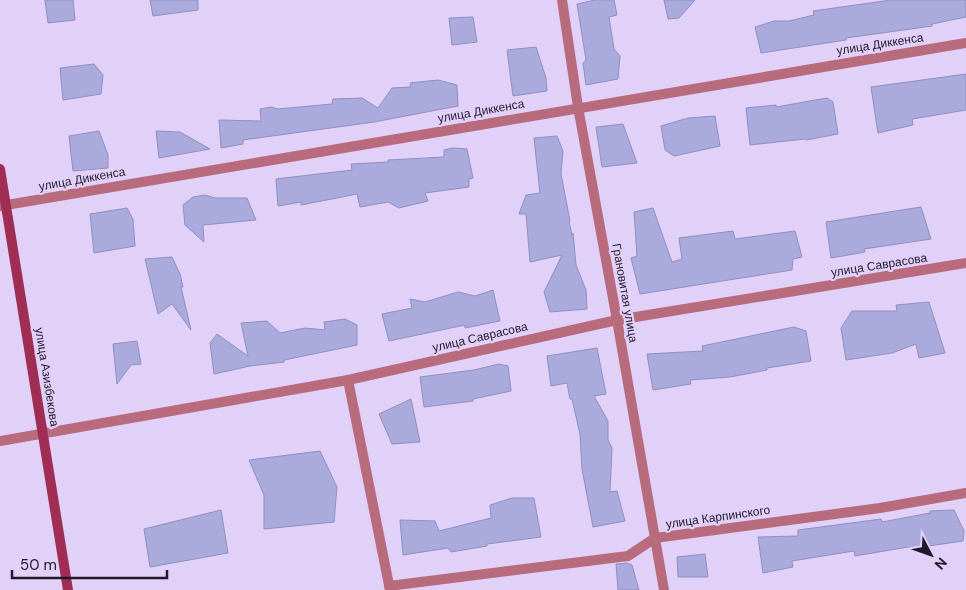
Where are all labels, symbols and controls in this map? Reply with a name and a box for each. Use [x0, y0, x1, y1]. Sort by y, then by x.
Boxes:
street label: улица Диккенса [835, 29, 925, 59]
street label: улица Диккенса [436, 95, 526, 126]
street label: улица Диккенса [37, 163, 127, 194]
street label: Грановитая улица [608, 242, 642, 344]
street label: улица Саврасова [830, 249, 929, 280]
street label: улица Саврасова [431, 318, 529, 356]
street label: улица Азизбекова [31, 326, 63, 428]
street label: улица Карпинского [665, 502, 772, 532]
north arrow [906, 530, 956, 580]
scale bar [12, 548, 168, 580]
text: N [931, 554, 951, 573]
text: 50 m [20, 555, 57, 575]

